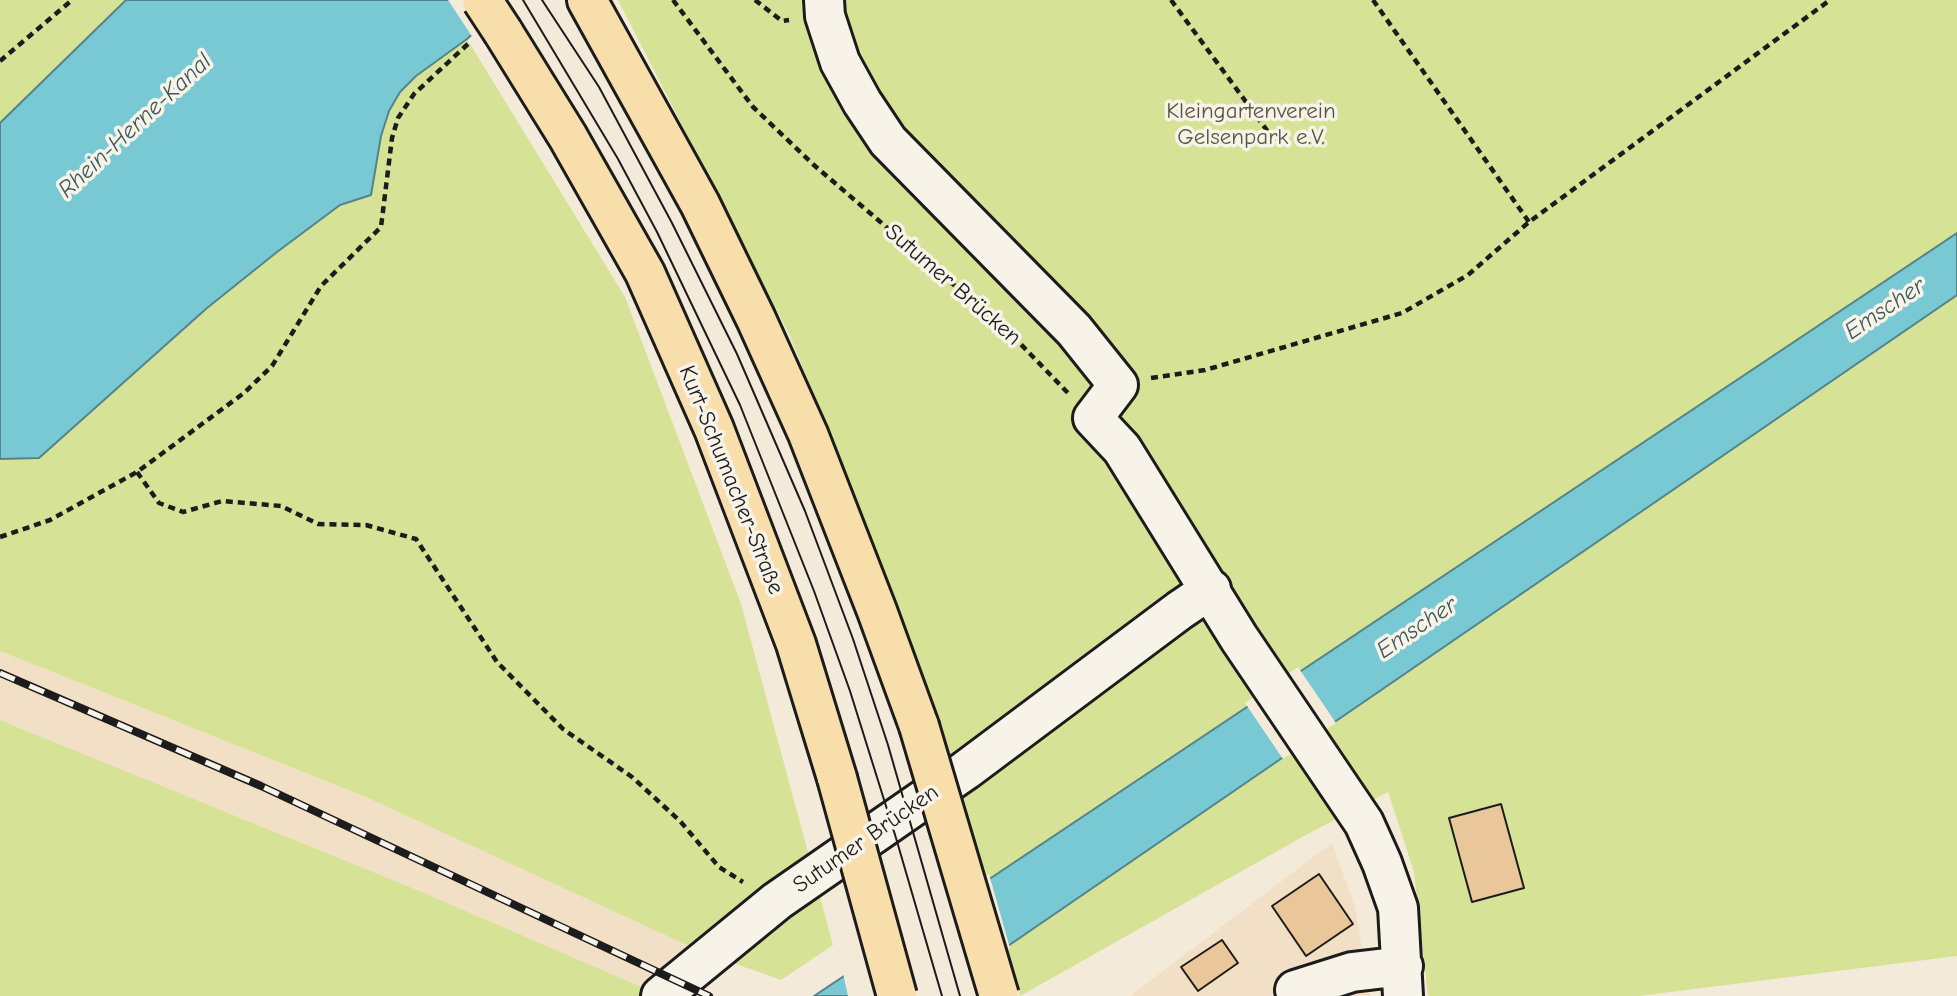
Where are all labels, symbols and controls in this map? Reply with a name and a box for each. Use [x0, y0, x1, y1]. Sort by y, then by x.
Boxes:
water label: Rhein-Herne-Kanal [53, 48, 217, 204]
park label: Kleingartenverein Gelsenpark e.V. [1166, 97, 1336, 151]
street label: Sutumer Brücken [879, 218, 1027, 352]
water label: Emscher [1839, 272, 1931, 346]
street label: Kurt-Schumacher-Straße [672, 362, 790, 598]
water label: Emscher [1371, 591, 1463, 665]
street label: Sutumer Brücken [788, 779, 944, 899]

